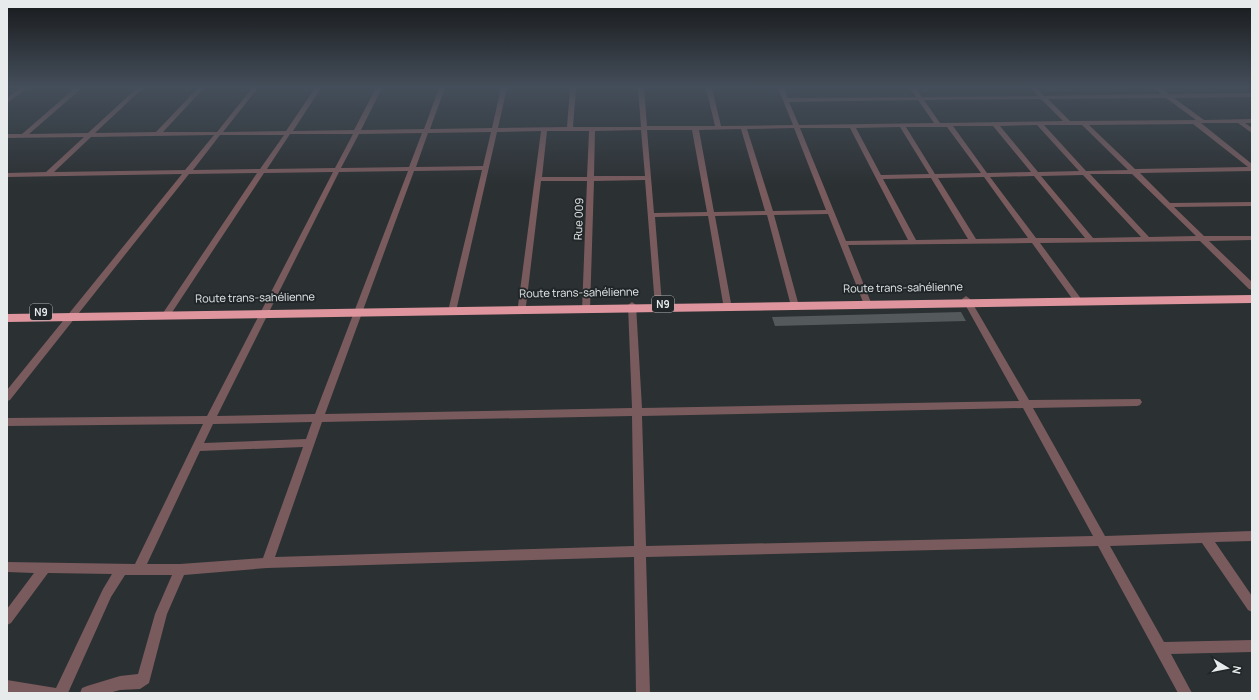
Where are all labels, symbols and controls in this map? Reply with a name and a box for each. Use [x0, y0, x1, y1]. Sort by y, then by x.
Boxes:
street label: Rue 009 [570, 197, 586, 240]
street label: Route trans-sahélienne [843, 278, 964, 296]
street label: Route trans-sahélienne [519, 283, 640, 301]
street label: Route trans-sahélienne [195, 288, 316, 306]
road number: N9 [652, 296, 674, 312]
road number: N9 [30, 304, 52, 320]
north arrow [1207, 648, 1247, 688]
text: N [1229, 665, 1245, 675]

